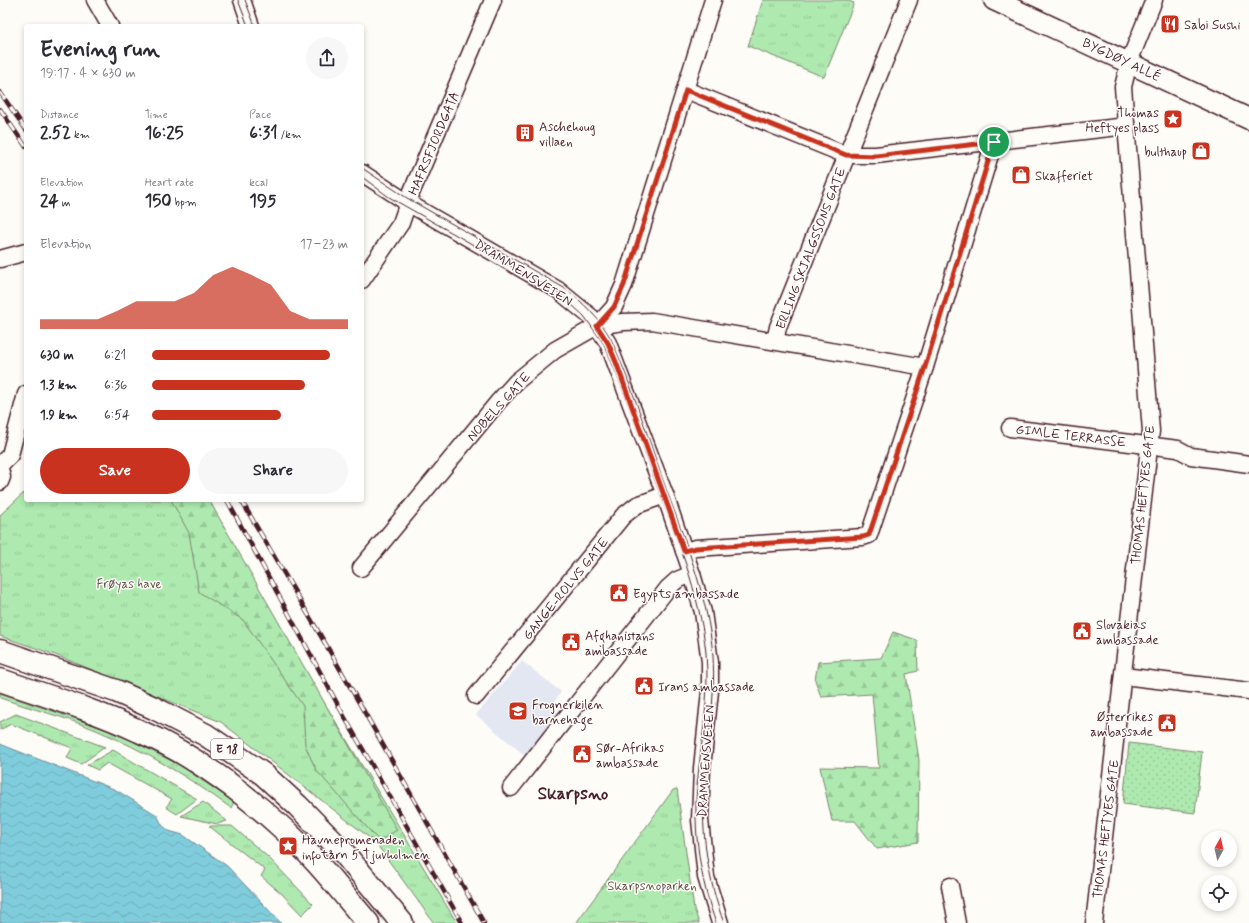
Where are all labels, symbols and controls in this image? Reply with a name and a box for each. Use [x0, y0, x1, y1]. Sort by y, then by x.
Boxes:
restaurant icon: Sabi Sushi [1159, 13, 1181, 35]
place label: Sabi Sushi [1184, 17, 1240, 34]
street label: BYGDØY ALLÉ [1079, 34, 1164, 86]
text: Evening run [40, 36, 160, 64]
button: share [306, 37, 348, 79]
text: 19:17 · 4 × 630 m [40, 65, 136, 82]
street label: HAFRSFJORDGATA [405, 89, 464, 198]
place label: Thomas Heftyes plass [1085, 105, 1159, 137]
text: Distance [40, 108, 79, 122]
text: Time [145, 108, 168, 122]
text: Pace [249, 108, 271, 122]
place icon: Thomas Heftyes plass [1162, 108, 1184, 130]
place label: Aschehoug villaen [539, 119, 595, 151]
text: 2.52 [40, 122, 71, 144]
text: 16:25 [145, 122, 184, 144]
text: 6:31 [249, 122, 278, 144]
building icon: Aschehoug villaen [514, 122, 536, 144]
pin [977, 125, 1011, 159]
text: km [71, 128, 90, 142]
text: /km [278, 128, 301, 142]
icon: arrive [983, 131, 1005, 153]
shop icon: bulthaup [1190, 140, 1212, 162]
place label: bulthaup [1144, 144, 1187, 161]
shop icon: Skafferiet [1010, 164, 1032, 186]
street label: ERLING SKJALGSSONS GATE [773, 165, 850, 332]
place label: Skafferiet [1035, 168, 1093, 185]
text: Elevation [40, 176, 83, 190]
text: Heart rate [145, 176, 194, 190]
text: kcal [249, 176, 268, 190]
text: 24 [40, 190, 59, 212]
text: 150 [145, 190, 172, 212]
text: 195 [249, 190, 277, 212]
text: m [59, 196, 70, 210]
text: bpm [172, 196, 197, 210]
text: Elevation [40, 236, 91, 253]
text: 17–23 m [300, 236, 348, 253]
street label: DRAMMENSVEIEN [471, 236, 576, 310]
text: 630 m [40, 347, 74, 364]
text: 6:21 [104, 347, 126, 364]
street label: NOBELS GATE [464, 369, 535, 445]
text: 1.3 km [40, 377, 77, 394]
text: 6:36 [104, 377, 127, 394]
text: 1.9 km [40, 407, 77, 424]
text: 6:54 [104, 407, 130, 424]
street label: GIMLE TERRASSE [1015, 421, 1127, 452]
street label: THOMAS HEFTYES GATE [1128, 424, 1159, 566]
button: Save [40, 448, 190, 494]
button: Share [198, 448, 348, 494]
street label: GANGE-ROLVS GATE [520, 534, 613, 644]
park label: Frøyas have [96, 576, 162, 593]
public building icon: Egypts ambassade [608, 582, 630, 604]
place label: Egypts ambassade [633, 586, 739, 603]
place label: Slovakias ambassade [1096, 617, 1159, 649]
public building icon: Slovakias ambassade [1071, 620, 1093, 642]
place label: Afghanistans ambassade [585, 628, 655, 660]
public building icon: Afghanistans ambassade [560, 631, 582, 653]
public building icon: Irans ambassade [633, 675, 655, 697]
place label: Irans ambassade [658, 679, 755, 696]
place label: Frognerkilen barnehage [532, 697, 604, 731]
school or university icon: Frognerkilen barnehage [507, 700, 529, 722]
street label: DRAMMENSVEIEN [694, 704, 719, 818]
place label: Østerrikes ambassade [1090, 709, 1153, 741]
public building icon: Østerrikes ambassade [1156, 712, 1178, 734]
road number: E 18 [211, 739, 243, 759]
place label: Sør-Afrikas ambassade [596, 740, 664, 772]
public building icon: Sør-Afrikas ambassade [571, 743, 593, 765]
street label: THOMAS HEFTYES GATE [1090, 758, 1124, 900]
district label: Skarpsno [538, 783, 608, 805]
north arrow [1201, 831, 1237, 867]
map controls [1201, 831, 1237, 911]
place label: Havnepromenaden infotårn 5 Tjuvholmen [302, 832, 430, 866]
place icon: Havnepromenaden infotårn 5 Tjuvholmen [277, 835, 299, 857]
button: locate [1201, 875, 1237, 911]
park label: Skarpsnoparken [607, 878, 697, 895]

